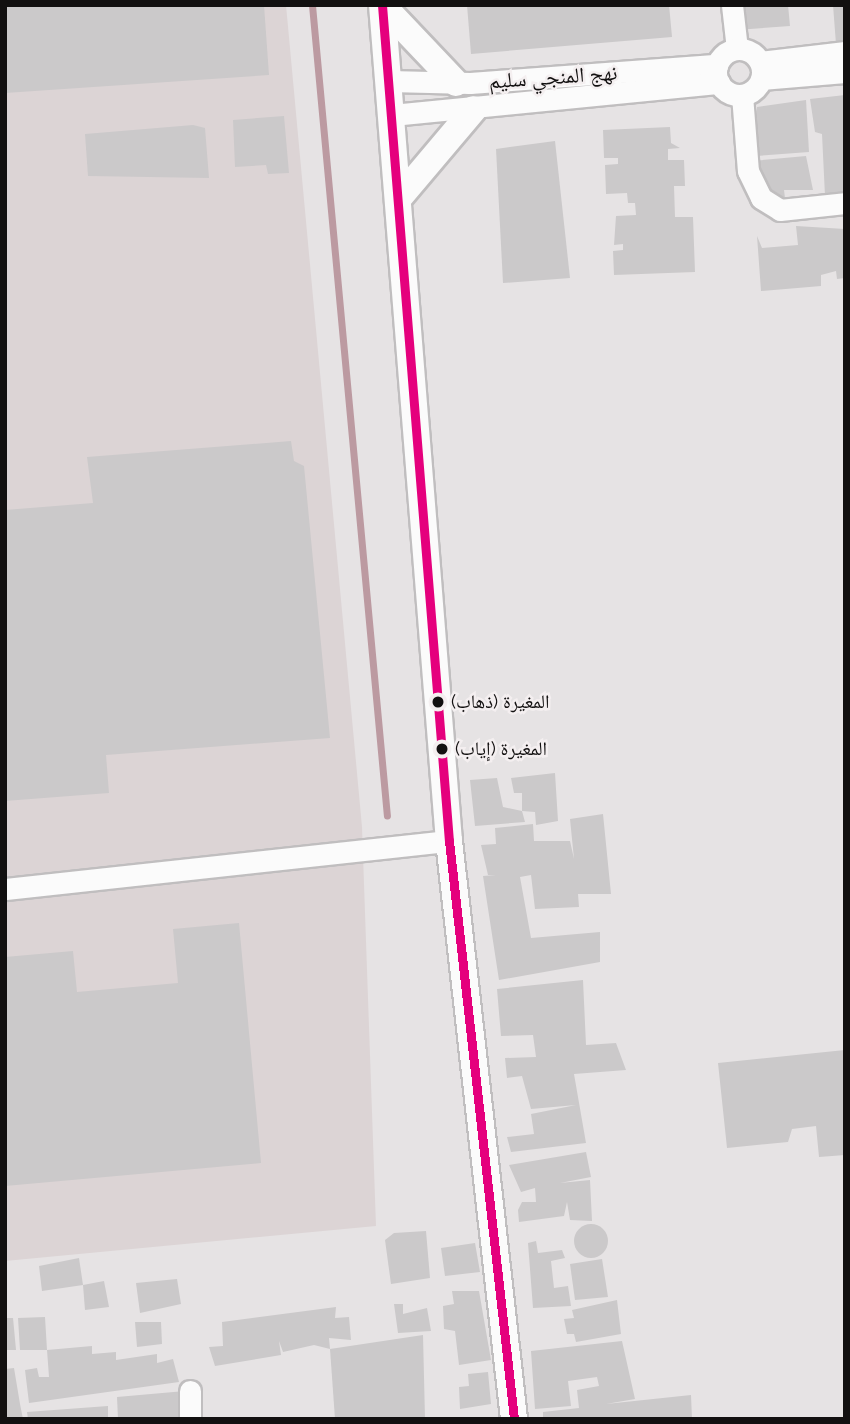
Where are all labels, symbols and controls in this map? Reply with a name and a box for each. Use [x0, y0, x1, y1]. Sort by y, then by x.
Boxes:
street label: نهج المنجي سليم [488, 60, 618, 94]
place label: المغيرة (ذهاب) [451, 691, 550, 713]
marker: المغيرة (ذهاب) [431, 695, 445, 709]
place label: المغيرة (إياب) [455, 738, 547, 760]
marker: المغيرة (إياب) [435, 742, 449, 756]

